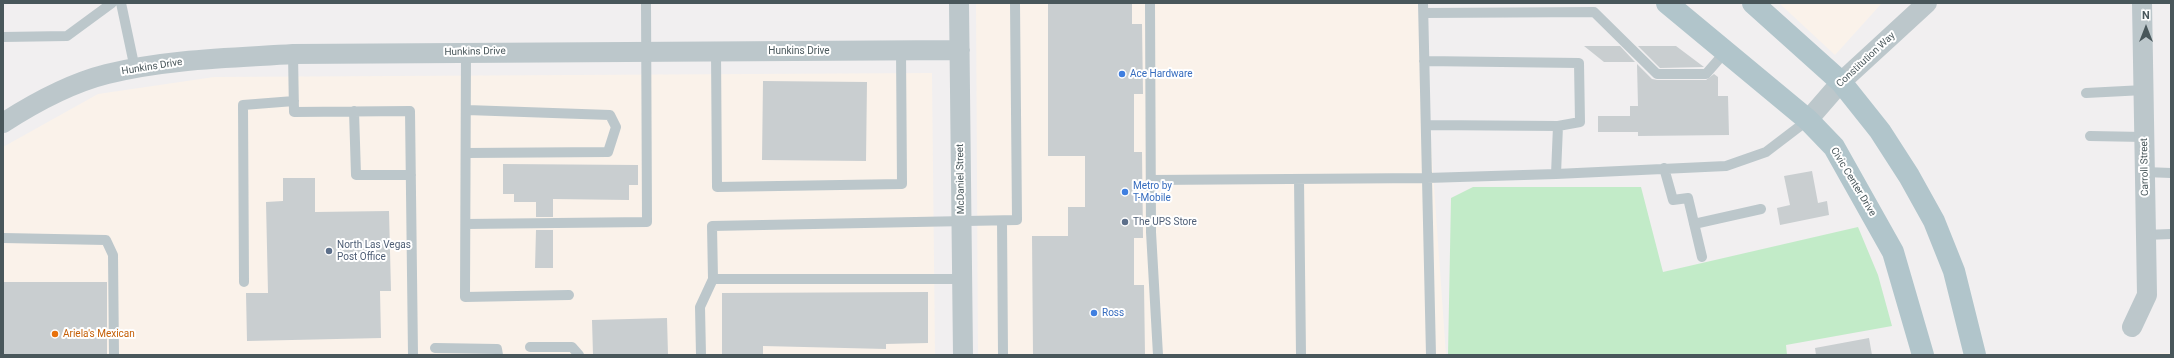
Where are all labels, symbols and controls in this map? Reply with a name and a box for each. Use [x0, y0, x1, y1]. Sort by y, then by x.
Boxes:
north arrow [2126, 8, 2166, 48]
text: N [2142, 9, 2150, 22]
street label: Constitution Way [1834, 30, 1898, 90]
street label: Hunkins Drive [444, 45, 506, 59]
street label: Hunkins Drive [768, 45, 830, 57]
street label: Hunkins Drive [121, 56, 183, 78]
place label: Ace Hardware [1130, 68, 1193, 80]
marker: Ace Hardware [1117, 69, 1127, 79]
street label: Carroll Street [2138, 138, 2152, 196]
street label: McDaniel Street [954, 144, 968, 214]
street label: Civic Center Drive [1828, 145, 1878, 219]
place label: Metro by T-Mobile [1133, 180, 1172, 204]
marker: Metro by T-Mobile [1120, 187, 1130, 197]
place label: The UPS Store [1133, 216, 1197, 228]
marker: The UPS Store [1120, 217, 1130, 227]
place label: North Las Vegas Post Office [337, 239, 411, 262]
marker: North Las Vegas Post Office [324, 246, 334, 256]
place label: Ross [1102, 307, 1124, 319]
marker: Ross [1089, 308, 1099, 318]
place label: Ariela's Mexican [63, 328, 135, 340]
marker: Ariela's Mexican [50, 329, 60, 339]

